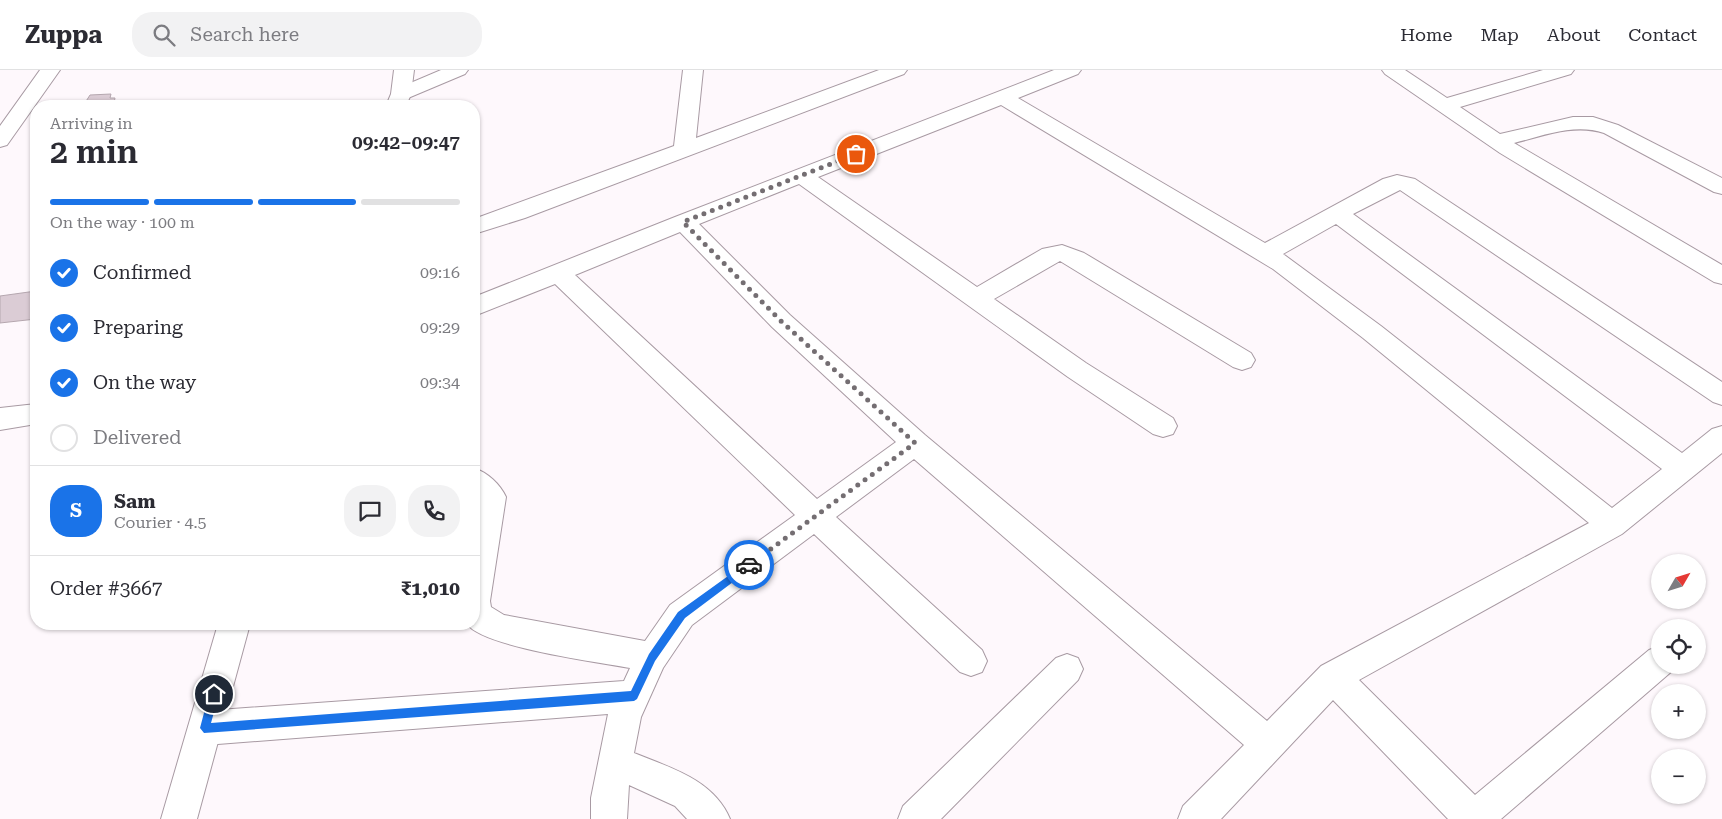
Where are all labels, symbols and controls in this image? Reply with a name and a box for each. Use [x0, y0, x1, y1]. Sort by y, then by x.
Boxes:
search box [132, 12, 482, 57]
text: Zuppa [25, 21, 102, 49]
icon: search [150, 21, 178, 49]
text: Search here [190, 23, 299, 46]
text: Home [1400, 24, 1452, 45]
text: Map [1480, 24, 1519, 45]
text: About [1547, 24, 1600, 45]
text: Contact [1628, 24, 1697, 45]
text: Arriving in [50, 114, 133, 133]
text: 09:42–09:47 [352, 131, 460, 154]
text: 2 min [50, 133, 138, 171]
pin [835, 133, 877, 175]
icon: bag [842, 140, 870, 168]
text: On the way · 100 m [50, 213, 195, 232]
icon: check [50, 259, 78, 287]
text: Confirmed [93, 261, 191, 284]
text: 09:16 [420, 263, 460, 282]
icon: check [50, 314, 78, 342]
text: Preparing [93, 316, 183, 339]
text: 09:29 [420, 318, 460, 337]
icon: check [50, 369, 78, 397]
text: On the way [93, 371, 196, 394]
text: 09:34 [420, 373, 460, 392]
text: Delivered [93, 426, 181, 449]
button: chat [344, 485, 396, 537]
button: phone [408, 485, 460, 537]
text: Sam [114, 490, 156, 513]
text: S [70, 499, 82, 522]
text: Courier · 4.5 [114, 513, 207, 532]
courier [724, 540, 774, 590]
icon: car [735, 551, 763, 579]
north arrow [1651, 554, 1706, 609]
map controls [1651, 554, 1706, 804]
text: Order #3667 [50, 577, 162, 600]
text: ₹1,010 [401, 577, 460, 600]
button: locate [1651, 619, 1706, 674]
pin [193, 673, 235, 715]
icon: home [200, 680, 228, 708]
button: + [1651, 684, 1706, 739]
button: − [1651, 749, 1706, 804]

